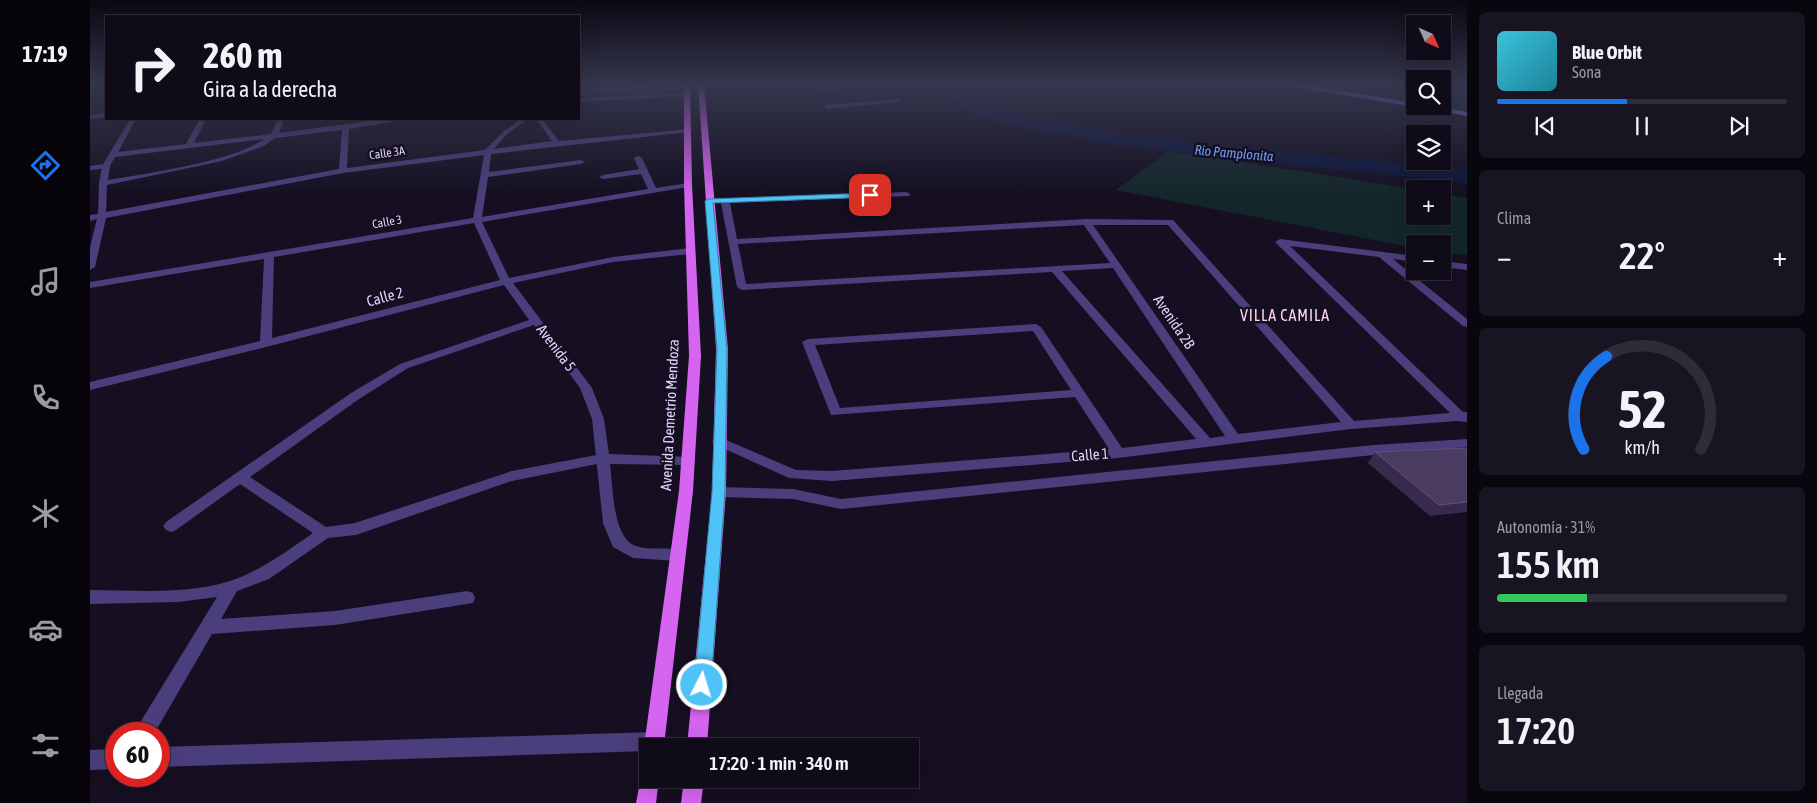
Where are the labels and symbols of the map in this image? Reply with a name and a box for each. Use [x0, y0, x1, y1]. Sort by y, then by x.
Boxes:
north arrow [1406, 15, 1451, 60]
water label: Río Pamplonita [1194, 142, 1275, 164]
street label: Calle 3A [368, 144, 406, 162]
pin [849, 174, 891, 216]
street label: Calle 3 [371, 213, 403, 231]
street label: Calle 2 [365, 283, 405, 310]
street label: Avenida 2B [1150, 292, 1199, 352]
district label: VILLA CAMILA [1240, 306, 1330, 324]
street label: Avenida 5 [533, 321, 579, 374]
street label: Avenida Demetrio Mendoza [657, 339, 682, 491]
street label: Calle 1 [1071, 444, 1109, 465]
position arrow [675, 658, 727, 710]
speed limit sign: 60 [105, 722, 170, 787]

